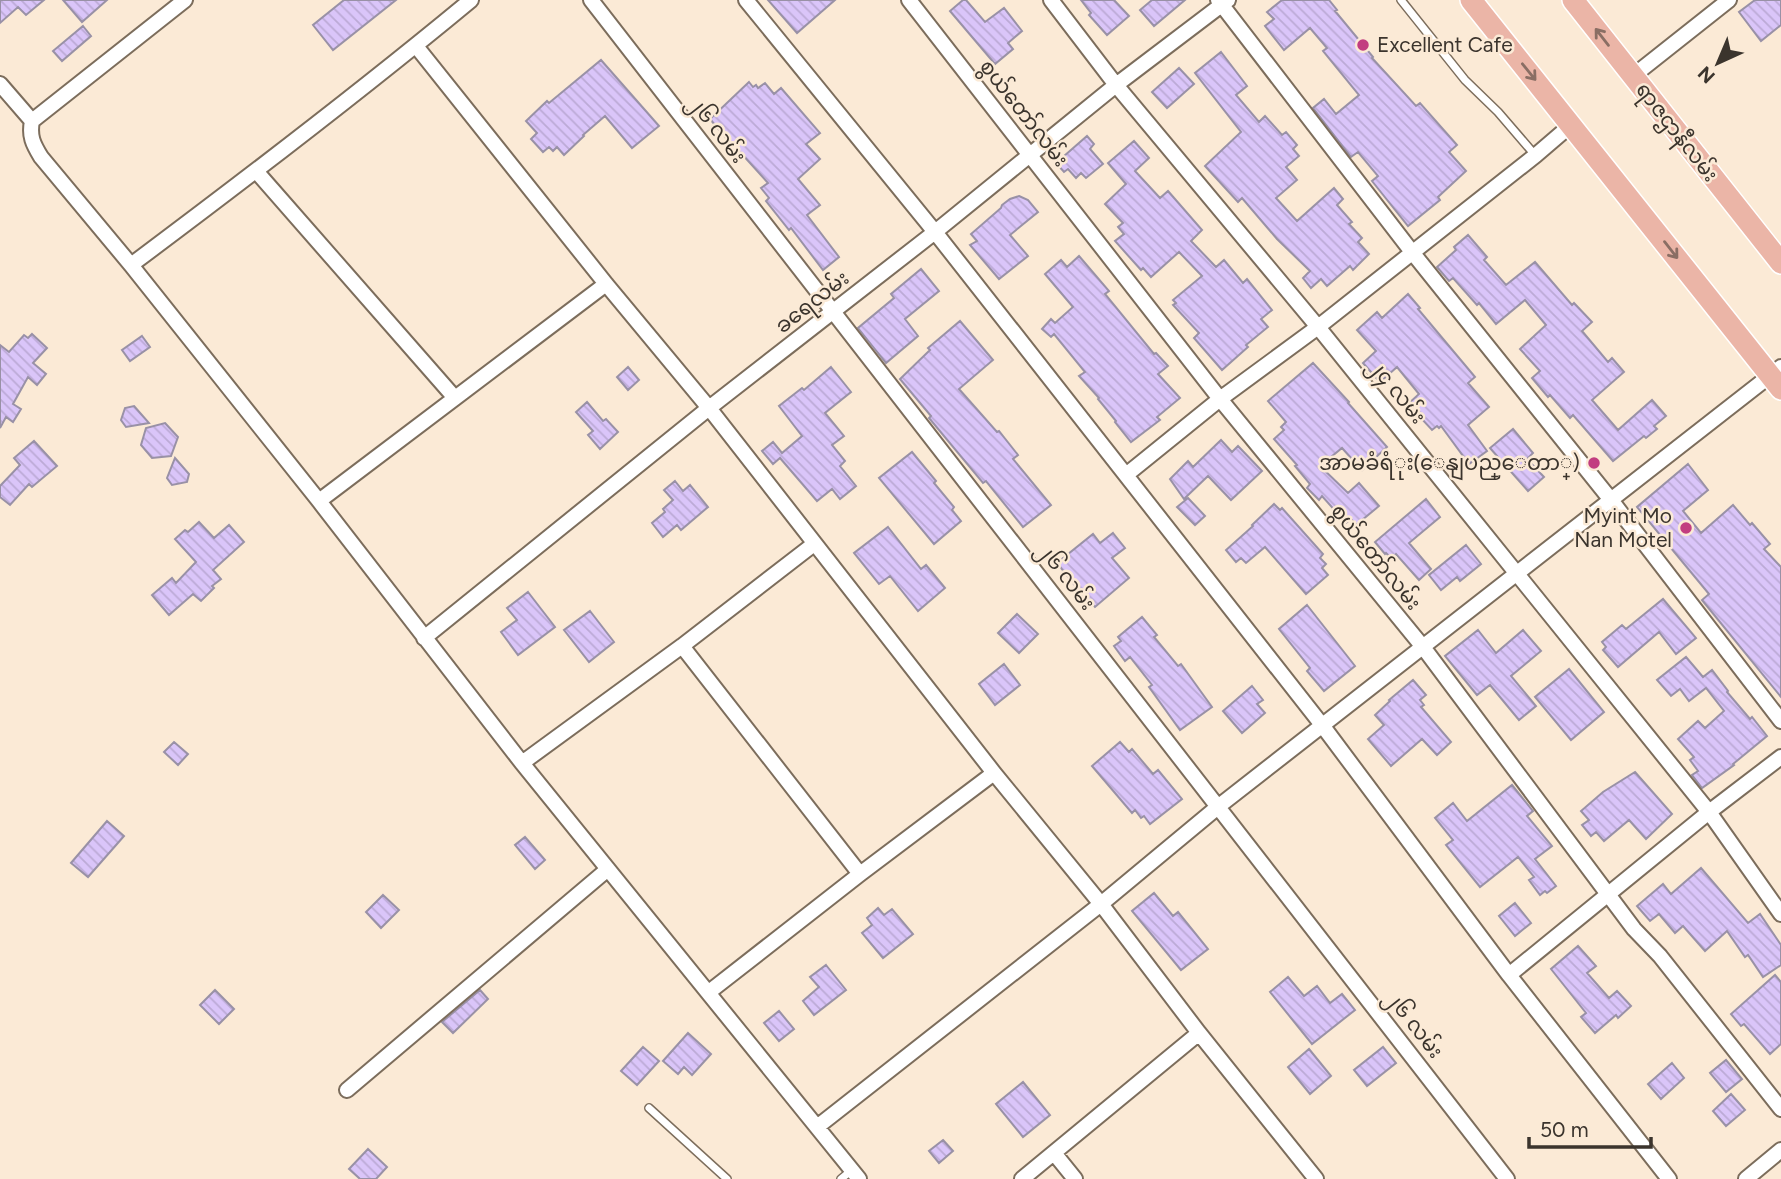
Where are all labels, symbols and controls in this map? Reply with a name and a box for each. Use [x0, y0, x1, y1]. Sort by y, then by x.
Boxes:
one-way arrow [1594, 28, 1610, 46]
north arrow [1683, 28, 1753, 98]
place label: Excellent Cafe [1377, 32, 1513, 57]
marker: Excellent Cafe [1355, 37, 1371, 53]
street label: စွယ်တော်လမ်း [972, 52, 1076, 174]
text: N [1693, 61, 1720, 88]
one-way arrow [1521, 63, 1537, 81]
street label: ရာဇဌာနီလမ်း [1627, 75, 1726, 189]
street label: ၂၆ လမ်း [679, 88, 754, 171]
one-way arrow [1663, 241, 1678, 259]
street label: ခရေလမ်း [768, 263, 857, 342]
street label: ၂၄ လမ်း [1359, 351, 1434, 432]
place label: အာမခံရံုး(ေနျပည္ေတာ္) [1319, 450, 1580, 481]
marker: အာမခံရံုး(ေနျပည္ေတာ္) [1586, 455, 1602, 471]
street label: စွယ်တော်လမ်း [1323, 497, 1429, 617]
place label: Myint Mo Nan Motel [1574, 503, 1672, 552]
marker: Myint Mo Nan Motel [1678, 520, 1694, 536]
street label: ၂၆ လမ်း [1028, 535, 1103, 618]
street label: ၂၆ လမ်း [1376, 983, 1451, 1066]
scale bar [1529, 1106, 1652, 1150]
text: 50 m [1540, 1117, 1589, 1142]

